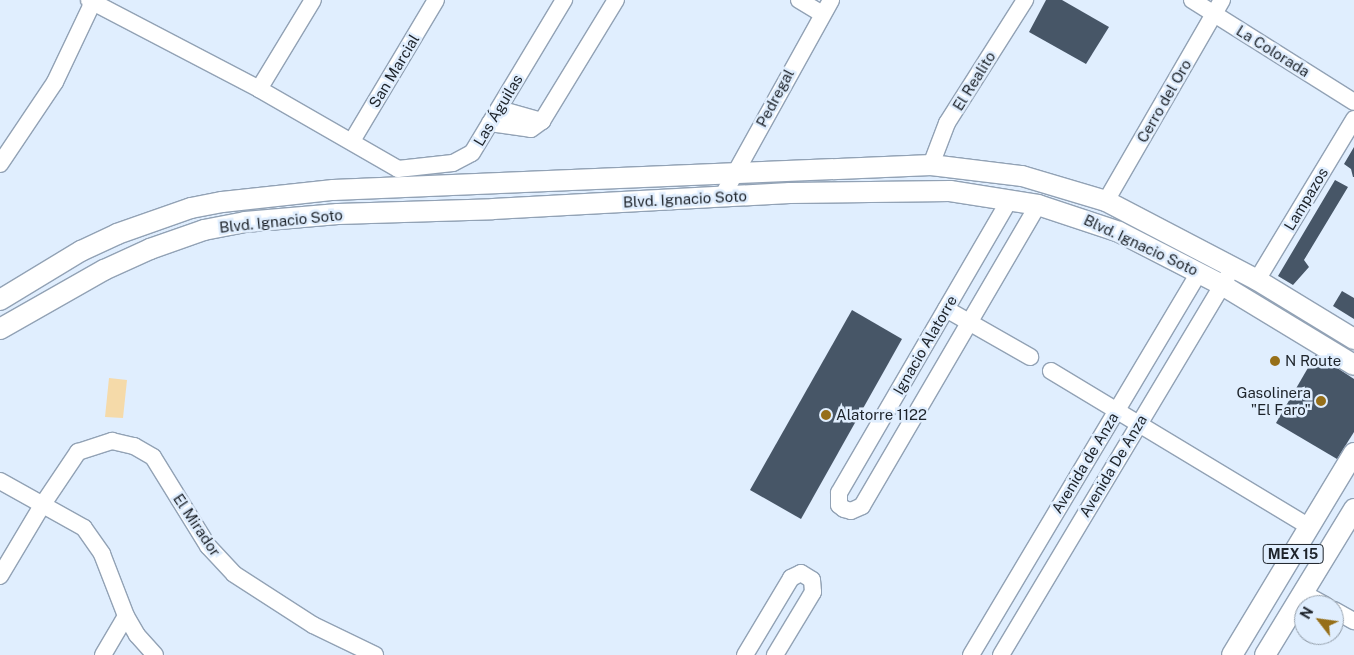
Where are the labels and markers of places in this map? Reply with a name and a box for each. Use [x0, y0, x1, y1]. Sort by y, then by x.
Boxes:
place label: N Route [1285, 352, 1341, 370]
marker: N Route [1269, 355, 1281, 367]
place label: Gasolinera "El Faro" [1236, 383, 1311, 418]
marker: Gasolinera "El Faro" [1315, 395, 1327, 407]
place label: Alatorre 1122 [836, 406, 927, 424]
marker: Alatorre 1122 [820, 409, 832, 421]

